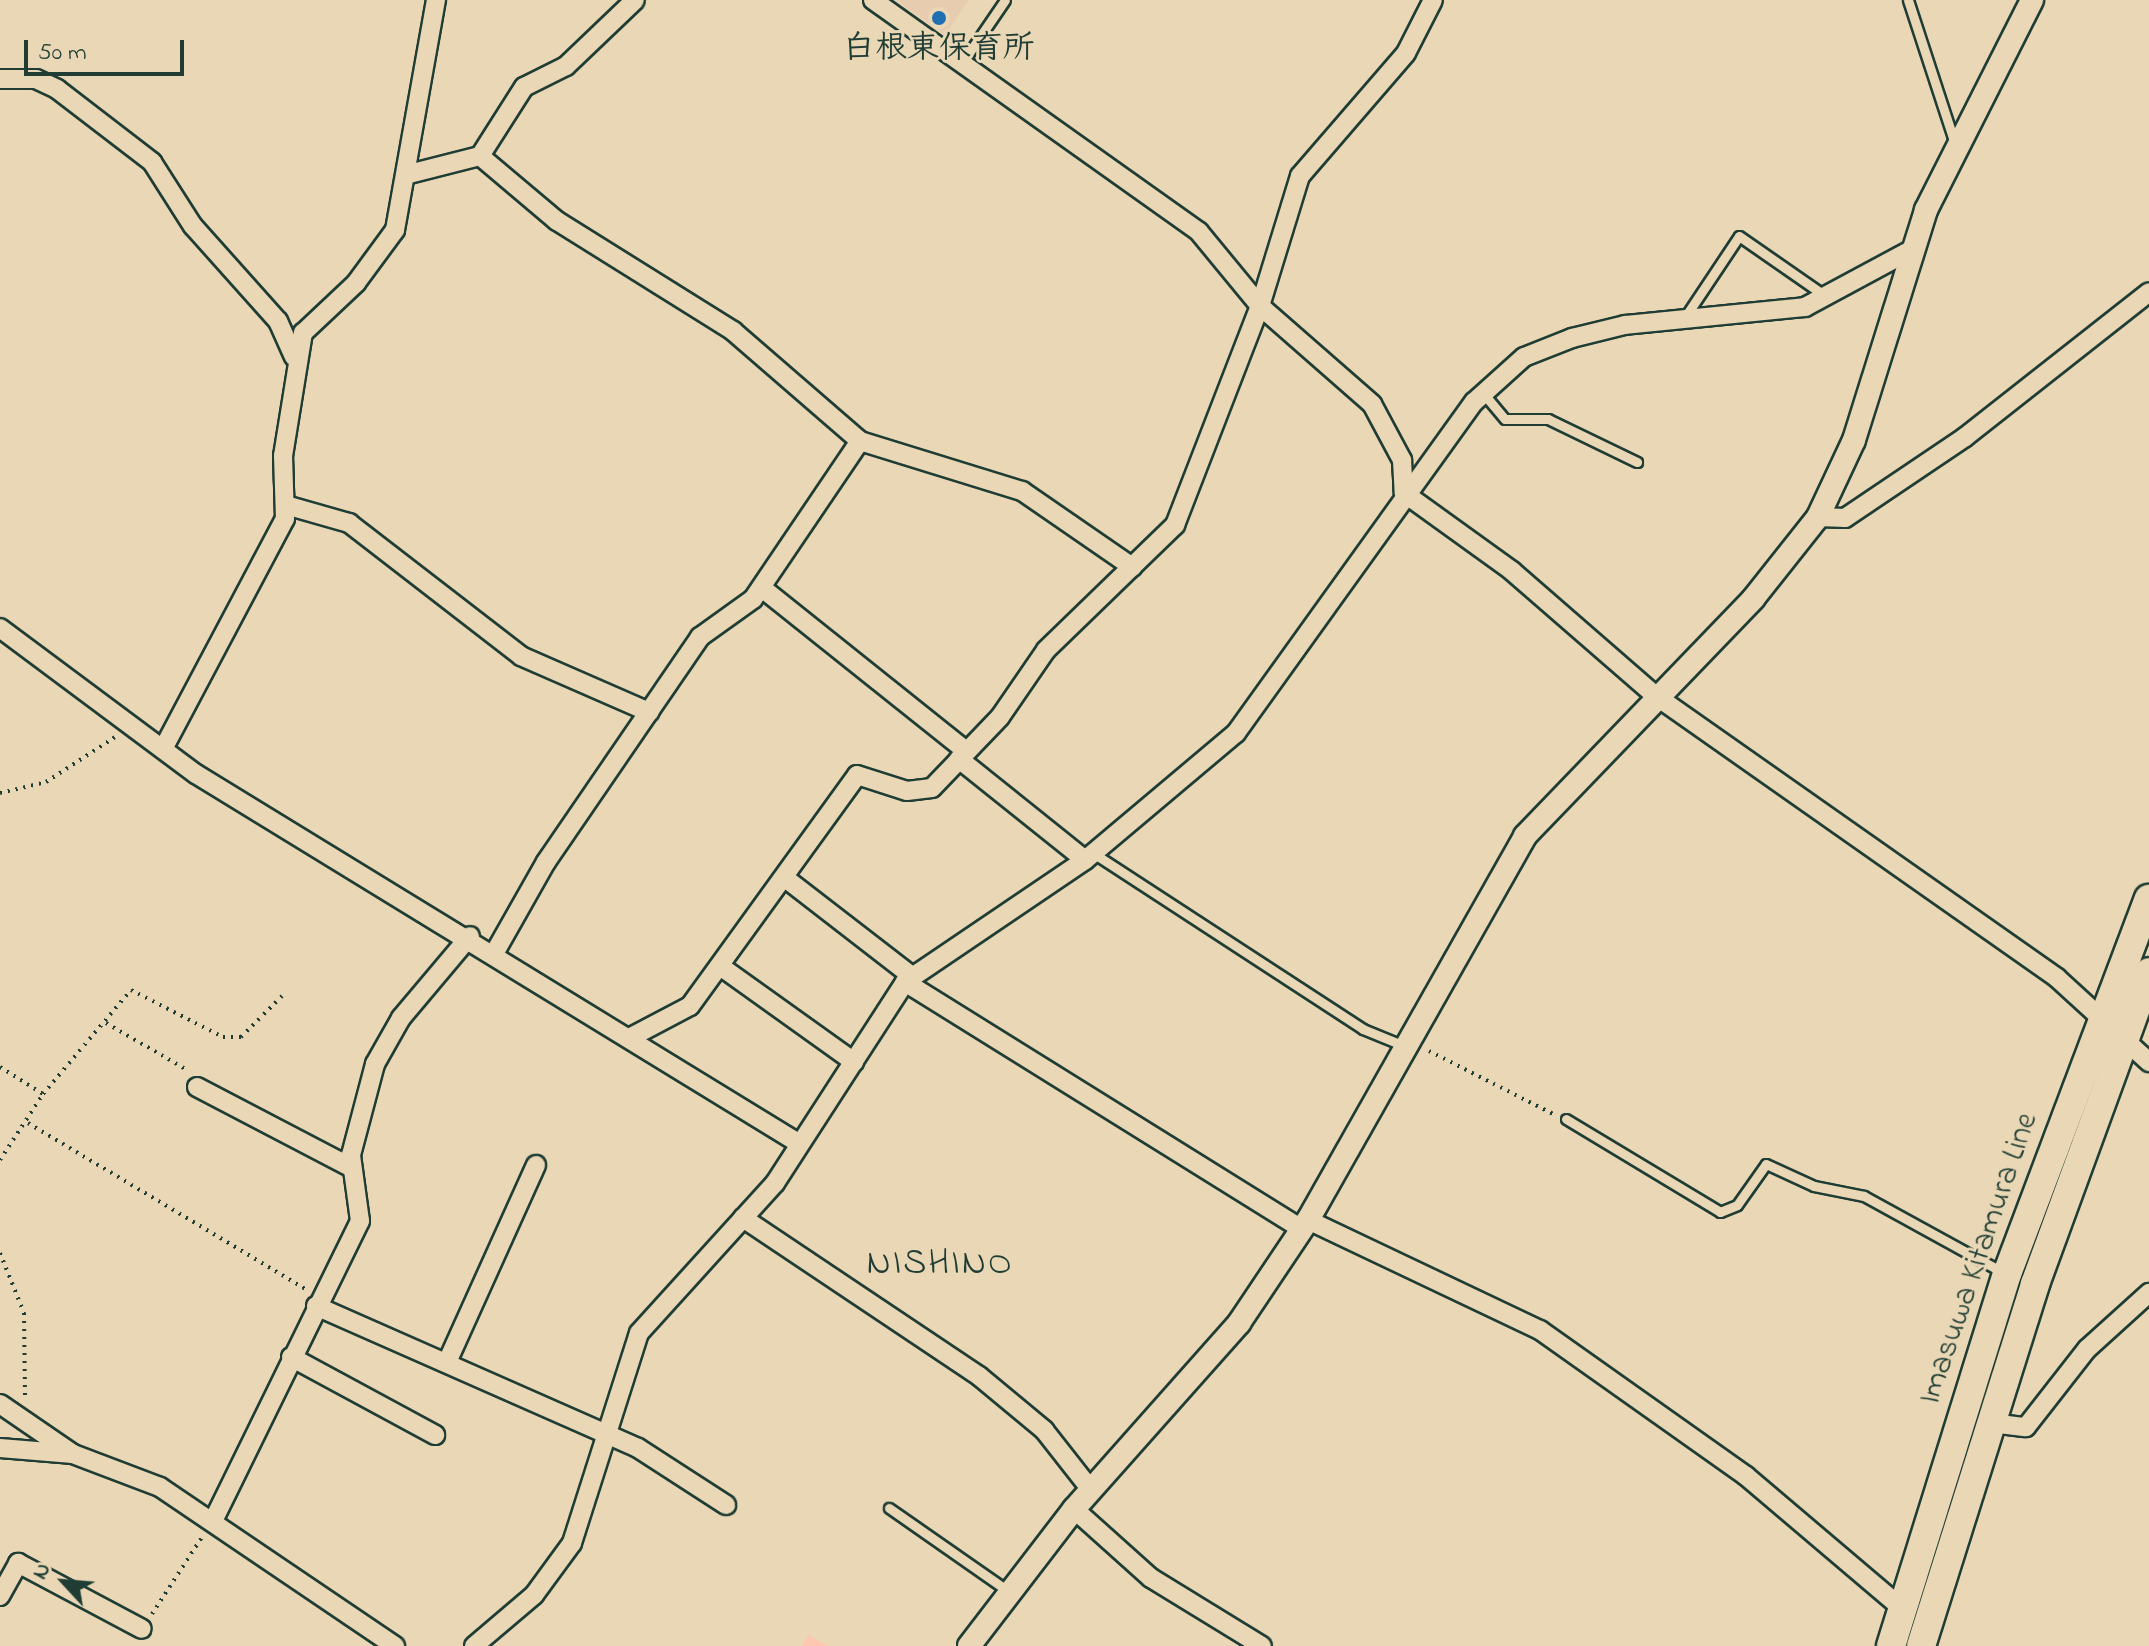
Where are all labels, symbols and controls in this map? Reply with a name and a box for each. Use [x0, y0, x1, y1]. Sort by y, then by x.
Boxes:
marker: 白根東保育所 [930, 9, 948, 27]
scale bar [28, 24, 188, 74]
place label: 白根東保育所 [843, 31, 1035, 69]
text: 50 m [38, 36, 87, 71]
street label: Imasuwa Kitamura Line [1912, 1108, 2048, 1410]
district label: NISHINO [866, 1243, 1014, 1287]
north arrow [24, 1542, 104, 1622]
text: N [25, 1558, 60, 1585]

